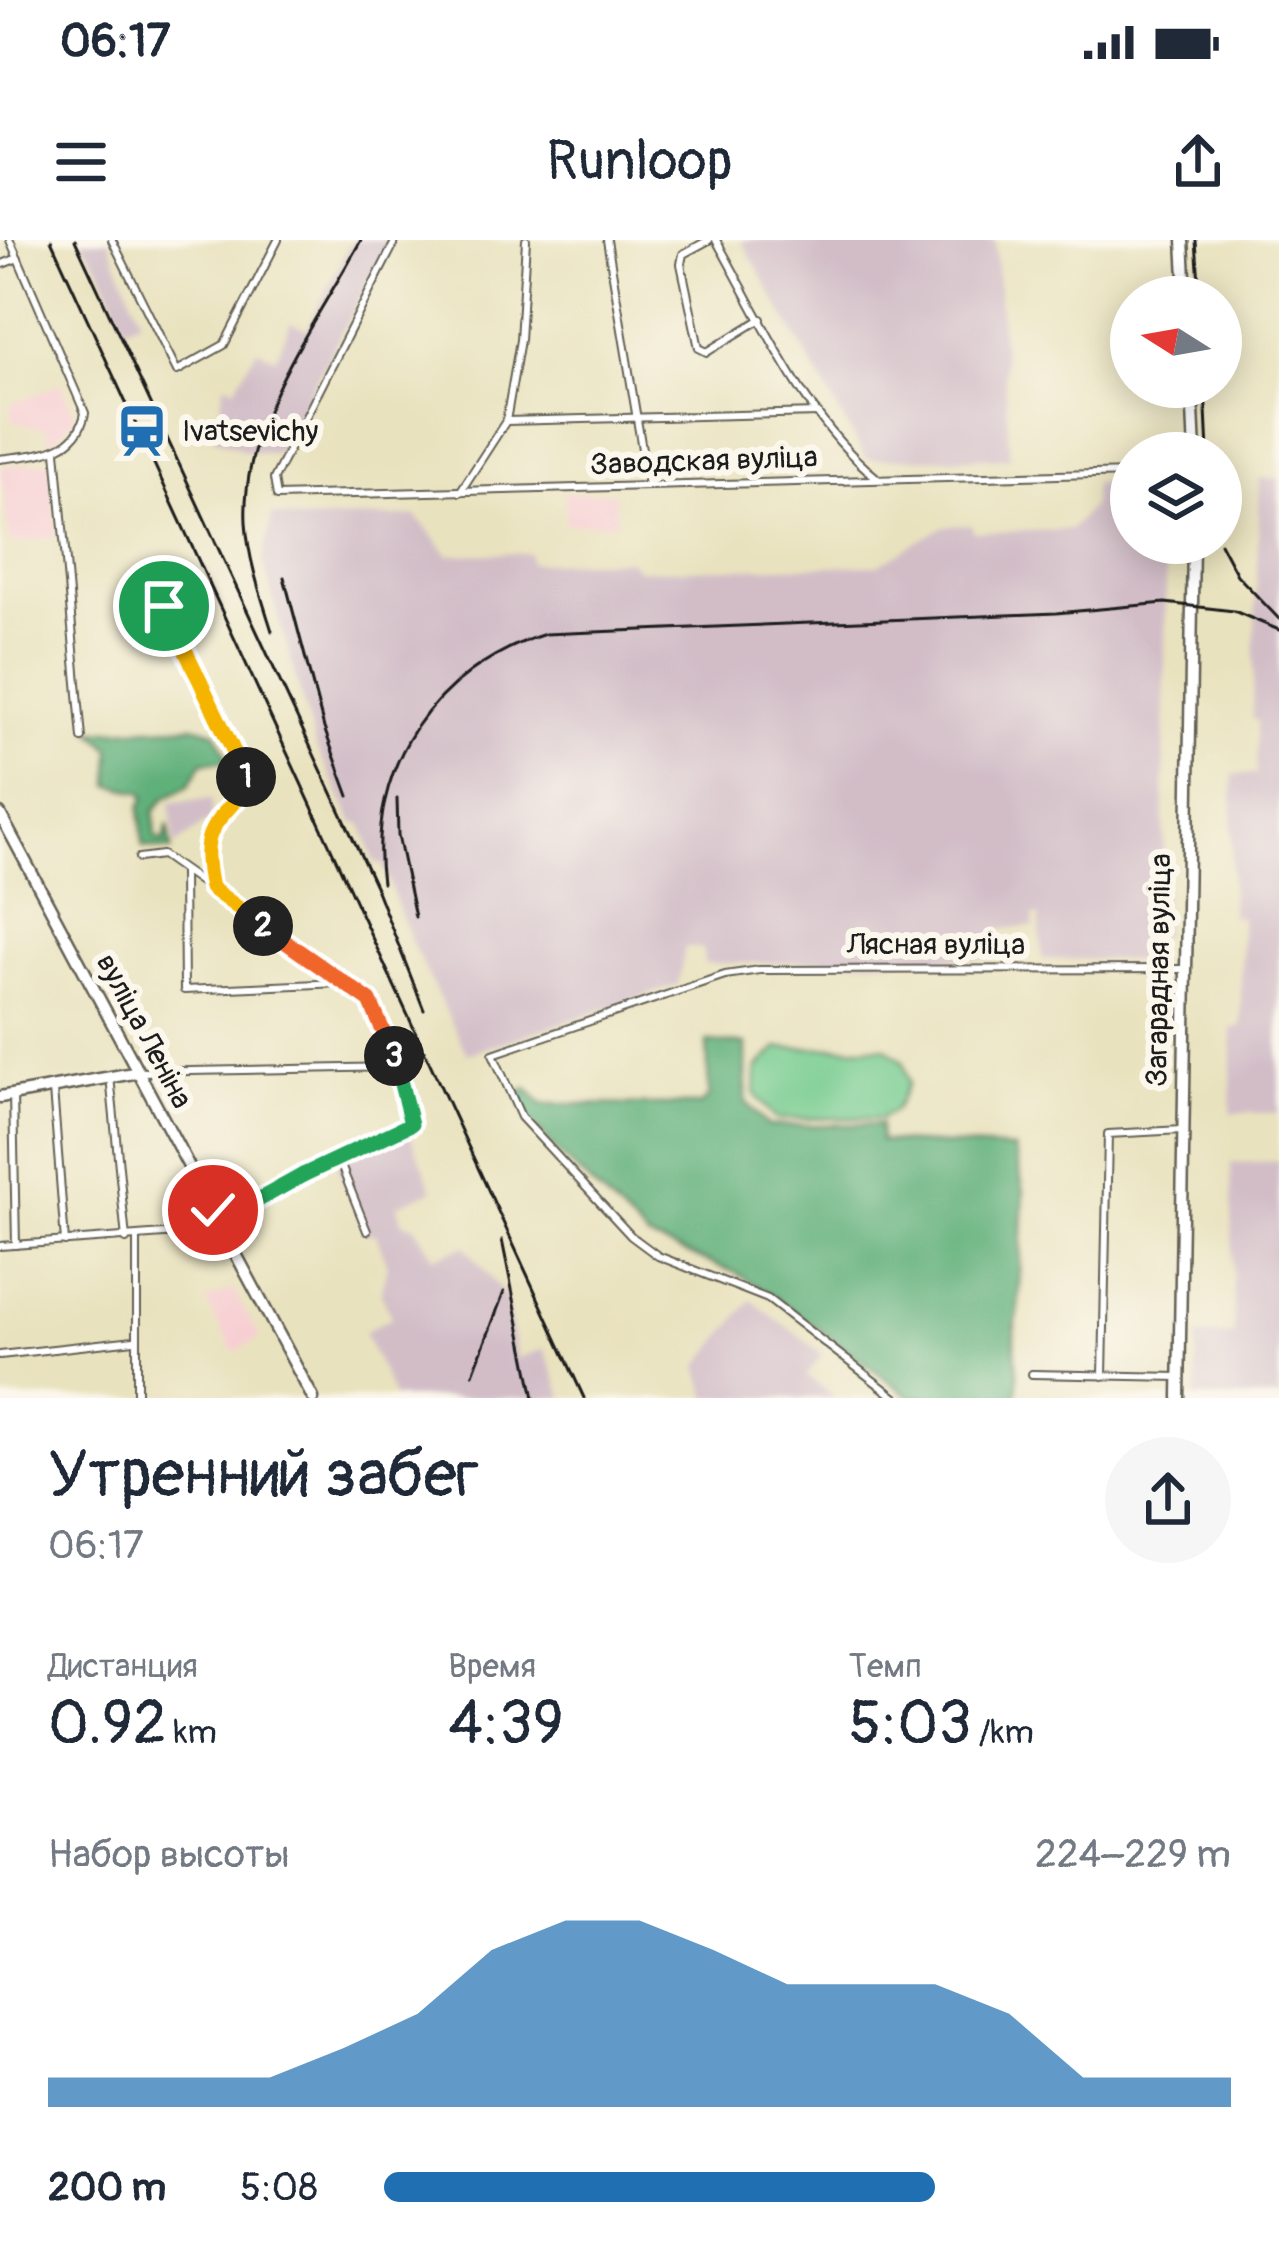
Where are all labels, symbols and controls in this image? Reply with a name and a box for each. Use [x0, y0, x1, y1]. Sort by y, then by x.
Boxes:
text: 06:17 [60, 14, 170, 70]
text: Runloop [547, 128, 732, 196]
icon: menu [48, 129, 114, 195]
icon: share [1165, 129, 1231, 195]
north arrow [1110, 276, 1242, 408]
map controls [1110, 276, 1242, 564]
station icon: Ivatsevichy [113, 402, 171, 460]
place label: Ivatsevichy [182, 413, 318, 450]
button: layers [1110, 432, 1242, 564]
street label: Заводская вуліца [590, 439, 818, 483]
pin [113, 555, 215, 657]
icon: arrive [131, 573, 197, 639]
pin: 1 [216, 747, 276, 807]
text: 1 [240, 756, 252, 797]
street label: Загарадная вуліца [1138, 853, 1180, 1087]
pin: 2 [233, 896, 293, 956]
text: 2 [254, 905, 272, 946]
street label: Лясная вуліца [846, 926, 1025, 963]
street label: вуліца Леніна [88, 947, 200, 1115]
pin: 3 [364, 1026, 424, 1086]
text: 3 [385, 1035, 403, 1076]
pin [162, 1159, 264, 1261]
icon: check [180, 1177, 246, 1243]
text: Утренний забег [48, 1434, 479, 1517]
button: share [1105, 1437, 1231, 1563]
text: 06:17 [48, 1521, 144, 1570]
text: Дистанция [48, 1646, 198, 1687]
text: Время [448, 1646, 536, 1687]
text: Темп [849, 1646, 922, 1687]
text: 0.92 [48, 1687, 167, 1762]
text: 4:39 [448, 1687, 564, 1762]
text: 5:03 [849, 1687, 972, 1762]
text: km [167, 1712, 217, 1753]
text: /km [972, 1712, 1034, 1753]
text: Набор высоты [48, 1830, 290, 1879]
text: 224–229 m [1035, 1830, 1231, 1879]
text: 200 m [48, 2163, 166, 2212]
text: 5:08 [240, 2163, 318, 2212]

